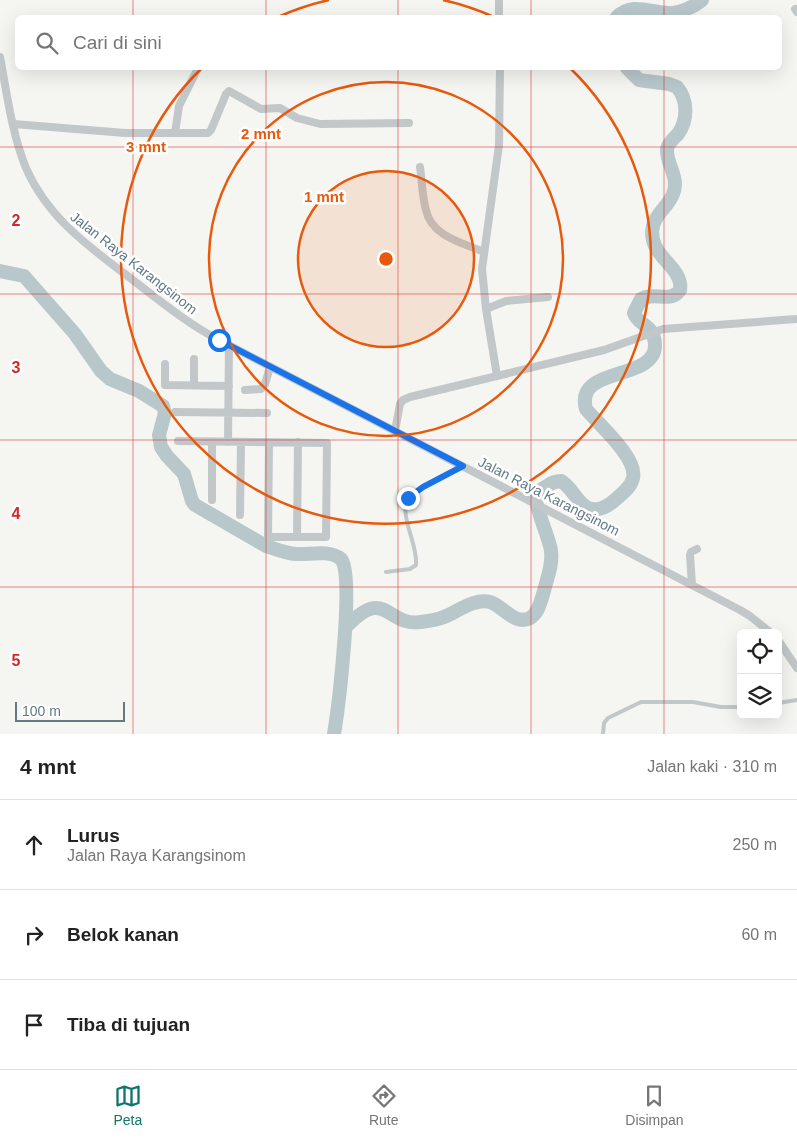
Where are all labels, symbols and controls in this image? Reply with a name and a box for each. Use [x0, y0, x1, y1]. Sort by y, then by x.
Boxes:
search box [15, 15, 782, 70]
icon: search [33, 29, 61, 57]
text: Cari di sini [73, 32, 162, 53]
text: 2 mnt [241, 125, 281, 142]
text: 3 mnt [126, 138, 166, 155]
text: 1 mnt [304, 188, 344, 205]
street label: Jalan Raya Karangsinom [67, 209, 201, 317]
text: 2 [12, 212, 21, 229]
centre of rings [377, 250, 395, 268]
route start [208, 329, 231, 352]
text: 3 [12, 359, 21, 376]
street label: Jalan Raya Karangsinom [476, 453, 622, 539]
route end [397, 487, 420, 510]
text: 4 [12, 505, 21, 522]
map controls [737, 629, 782, 719]
button: locate [737, 629, 782, 674]
text: 5 [12, 652, 21, 669]
button: layers [737, 674, 782, 719]
scale bar [15, 699, 125, 722]
text: 100 m [22, 703, 61, 719]
text: 4 mnt [20, 755, 76, 778]
text: Jalan kaki · 310 m [647, 758, 777, 775]
text: Lurus [67, 825, 120, 846]
icon: ahead [20, 831, 48, 859]
text: 250 m [733, 836, 777, 853]
text: Jalan Raya Karangsinom [67, 847, 246, 864]
icon: right [20, 921, 48, 949]
text: Belok kanan [67, 924, 179, 945]
text: 60 m [741, 926, 777, 943]
icon: arrive [20, 1011, 48, 1039]
text: Tiba di tujuan [67, 1014, 190, 1035]
tab: Peta [113, 1082, 142, 1128]
tab: Rute [369, 1082, 399, 1128]
tab: Disimpan [625, 1082, 684, 1128]

